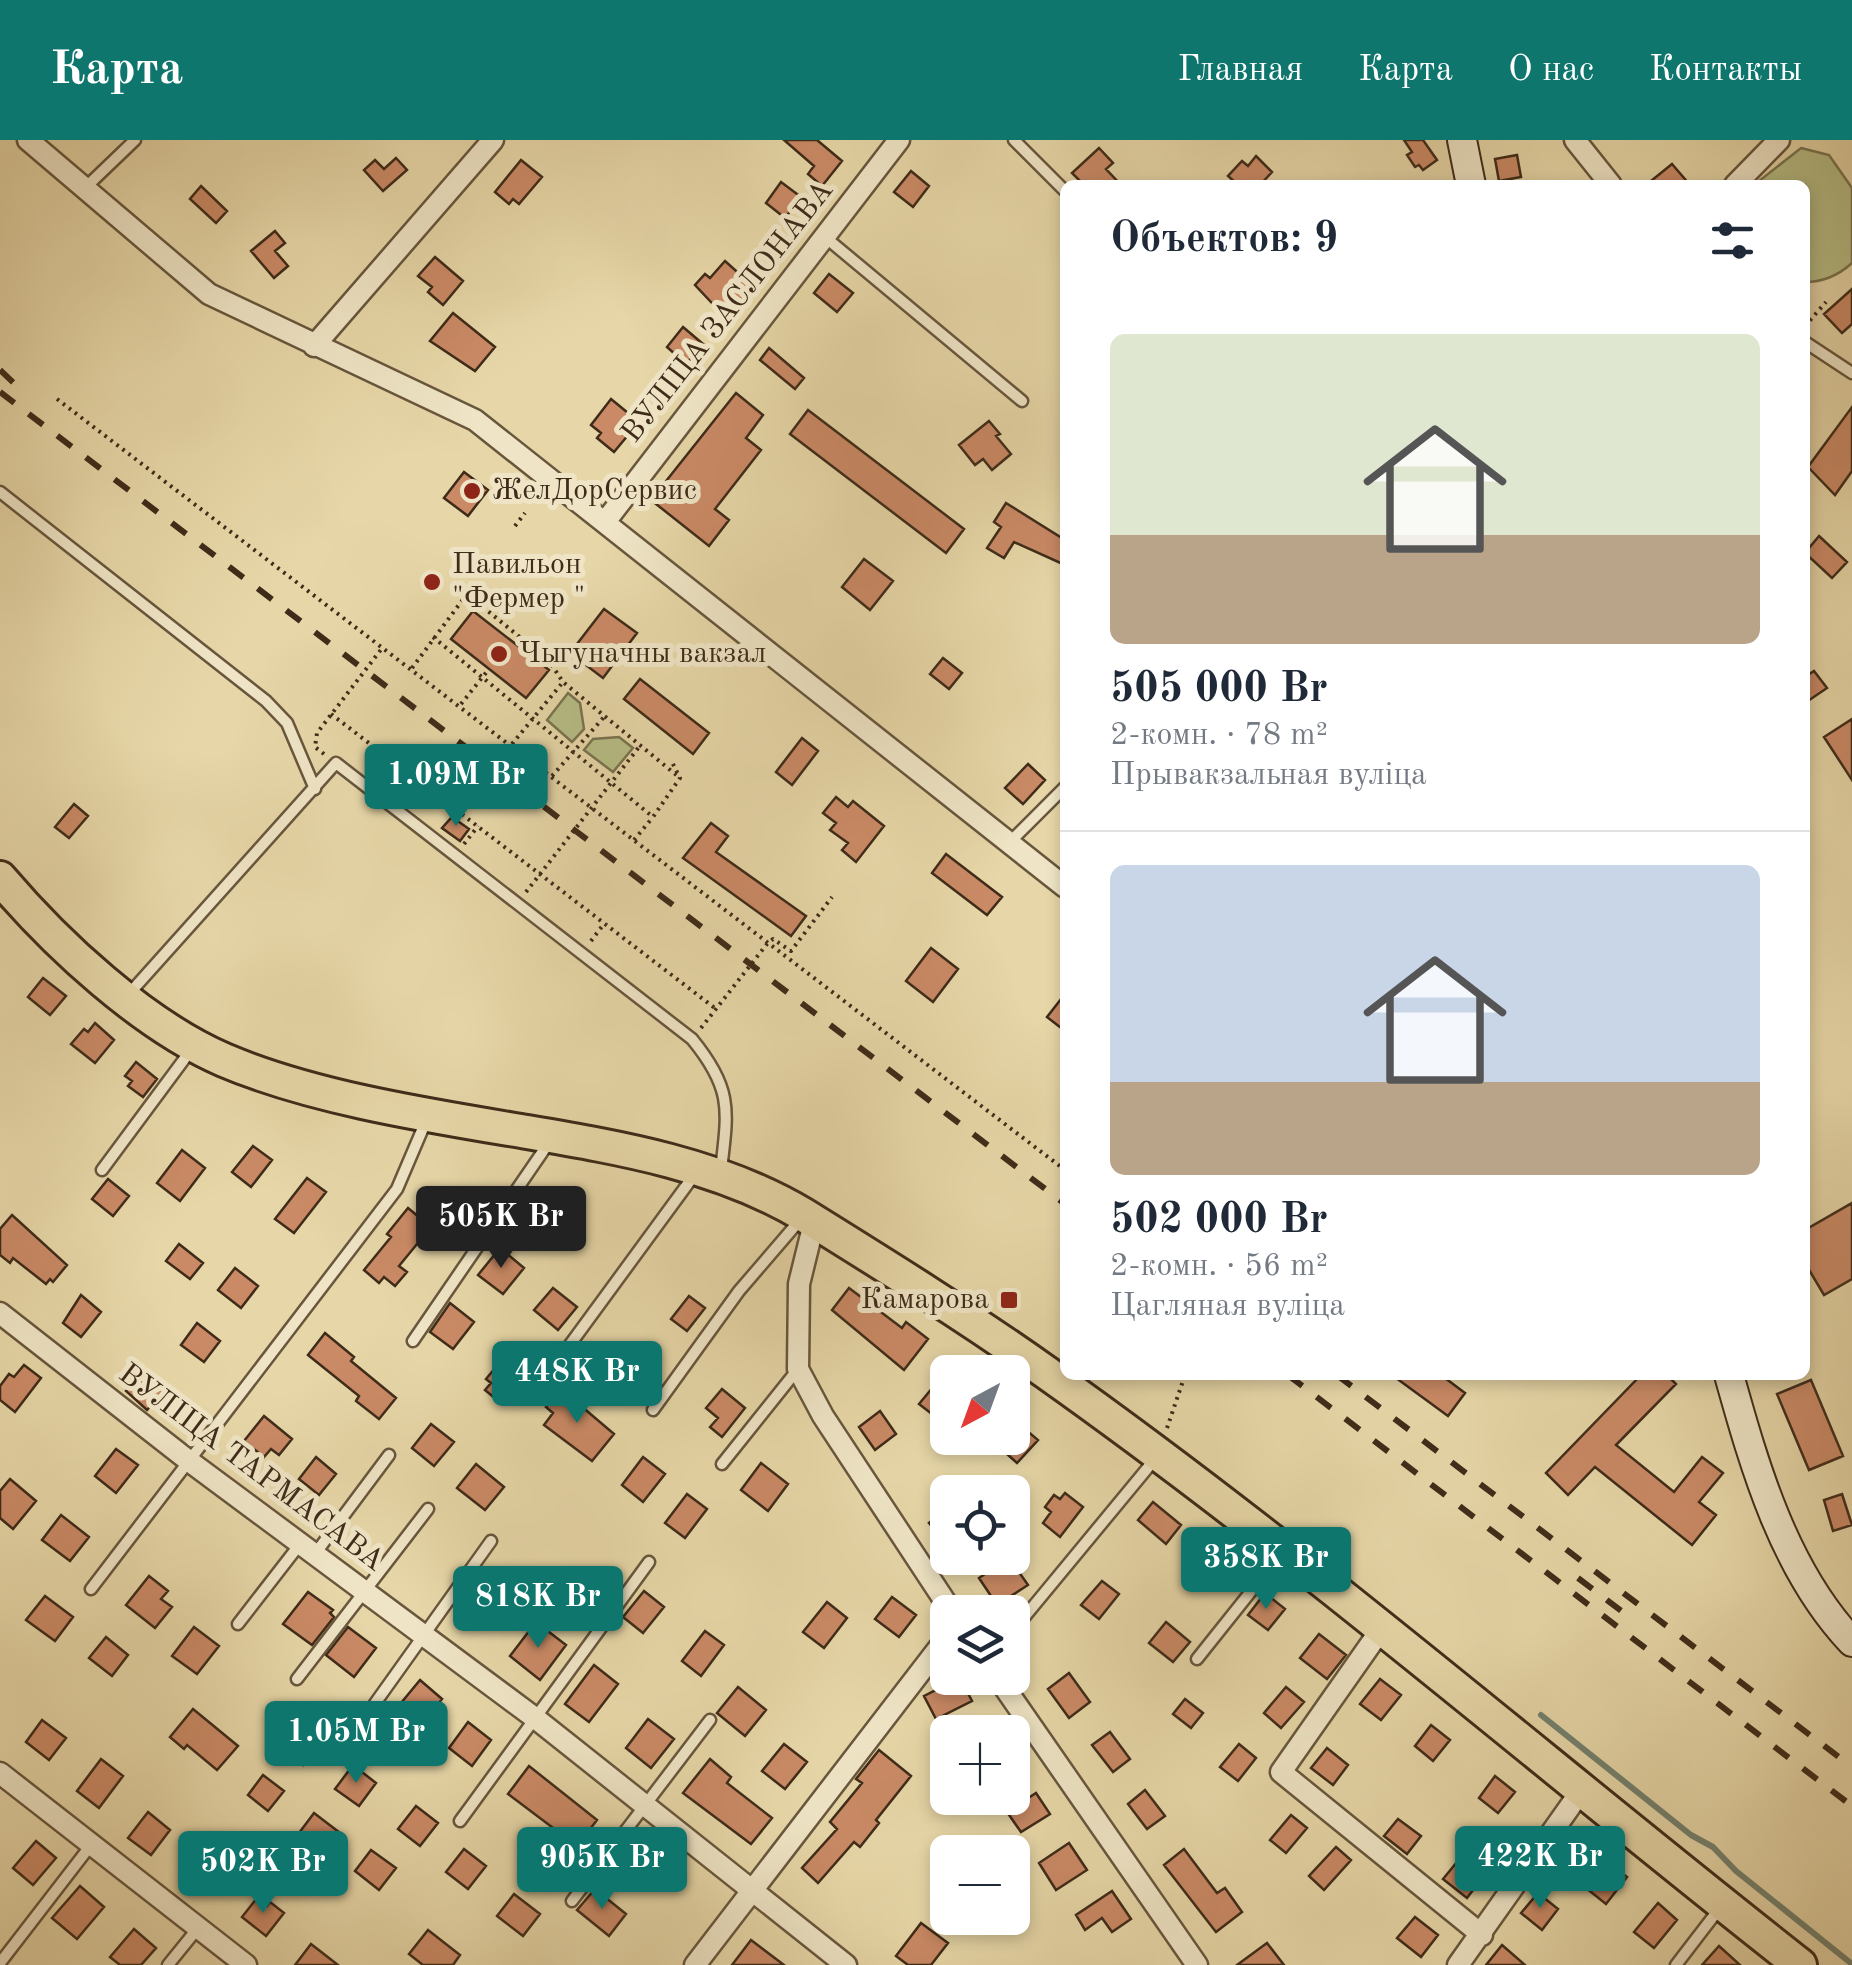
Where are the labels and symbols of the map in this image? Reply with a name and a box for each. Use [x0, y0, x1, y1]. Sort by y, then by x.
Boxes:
street label: ВУЛІЦА ЗАСЛОНАВА [617, 175, 839, 449]
place label: ЖелДорСервис [492, 476, 697, 506]
marker: ЖелДорСервис [461, 480, 483, 502]
place label: Павильон "Фермер " [452, 550, 585, 614]
marker: Павильон "Фермер " [421, 571, 443, 593]
place label: Чыгуначны вакзал [519, 639, 766, 669]
marker: Чыгуначны вакзал [488, 643, 510, 665]
pin: 1.09M Br [353, 744, 559, 829]
pin: 505K Br [409, 1186, 593, 1271]
place label: Камарова [861, 1285, 989, 1315]
marker: Камарова [998, 1289, 1020, 1311]
pin: 448K Br [485, 1341, 669, 1426]
north arrow [930, 1355, 1030, 1455]
street label: ВУЛІЦА ТАРМАСАВА [113, 1359, 389, 1577]
pin: 358K Br [1174, 1527, 1358, 1612]
pin: 818K Br [446, 1566, 630, 1651]
pin: 1.05M Br [253, 1701, 459, 1786]
pin: 422K Br [1448, 1826, 1632, 1911]
pin: 905K Br [510, 1827, 694, 1912]
pin: 502K Br [171, 1831, 355, 1916]

